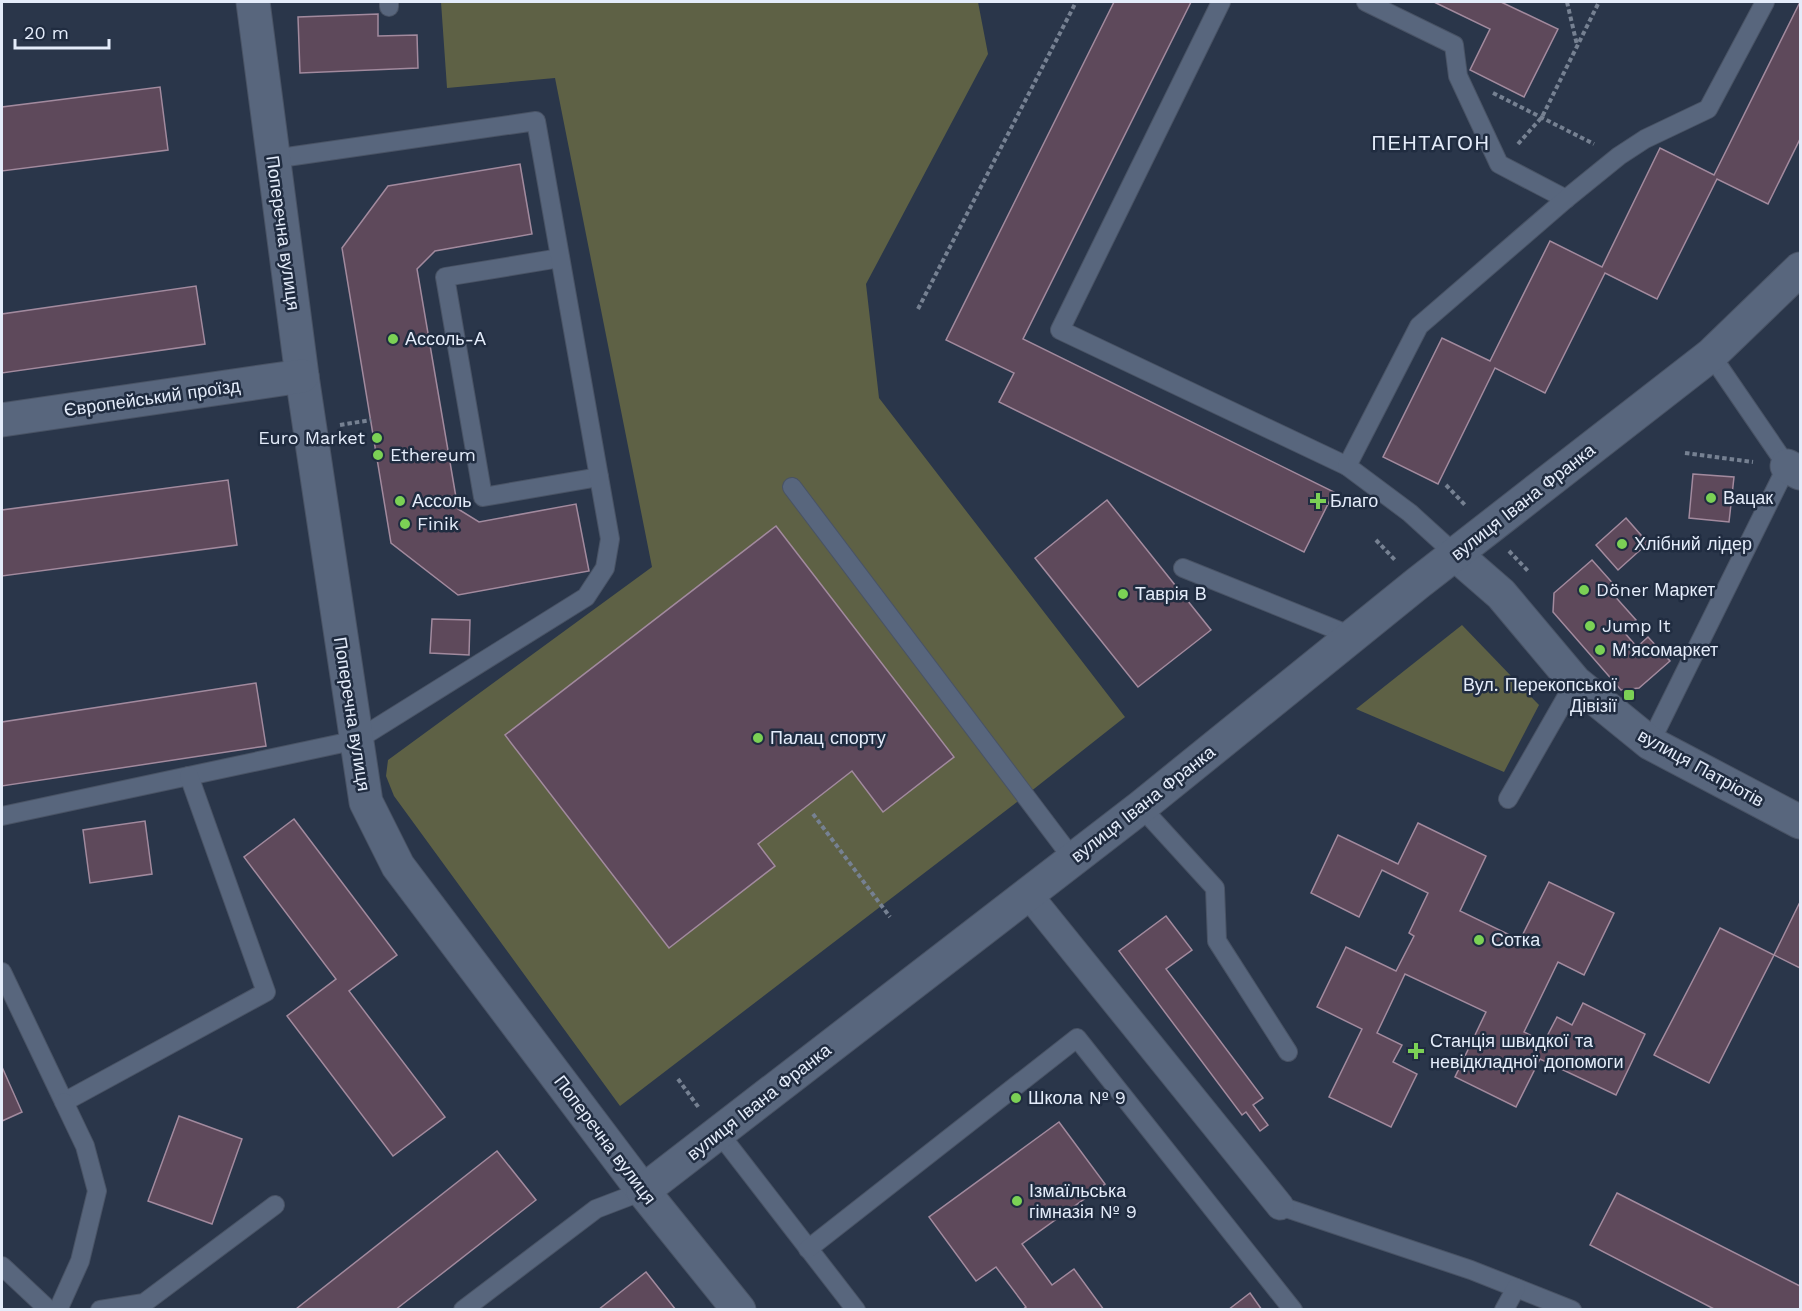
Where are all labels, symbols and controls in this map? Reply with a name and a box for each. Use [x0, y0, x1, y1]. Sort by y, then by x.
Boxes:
scale bar [15, 12, 110, 50]
text: 20 m [24, 22, 69, 43]
district label: ПЕНТАГОН [1372, 131, 1490, 155]
street label: Поперечна вулиця [262, 154, 305, 312]
place label: Ассоль-А [405, 328, 486, 349]
marker: Ассоль-А [386, 332, 400, 346]
street label: Європейський проїзд [62, 375, 242, 420]
place label: Euro Market [258, 427, 365, 448]
marker: Euro Market [370, 431, 384, 445]
street label: вулиця Івана Франка [1447, 438, 1600, 564]
place label: Ethereum [390, 444, 476, 465]
marker: Ethereum [371, 448, 385, 462]
place label: Вацак [1723, 487, 1773, 508]
place label: Ассоль [412, 490, 472, 511]
place label: Благо [1330, 490, 1378, 511]
marker: Вацак [1704, 491, 1718, 505]
marker: Ассоль [393, 494, 407, 508]
marker: Благо [1311, 494, 1325, 508]
place label: Finik [417, 513, 459, 534]
marker: Finik [398, 517, 412, 531]
place label: Хлібний лідер [1634, 533, 1752, 554]
marker: Хлібний лідер [1615, 537, 1629, 551]
place label: Döner Маркет [1596, 579, 1715, 600]
place label: Таврія В [1135, 583, 1207, 604]
marker: Döner Маркет [1577, 583, 1591, 597]
marker: Таврія В [1116, 587, 1130, 601]
place label: Jump It [1602, 615, 1671, 636]
marker: Jump It [1583, 619, 1597, 633]
street label: Поперечна вулиця [330, 635, 375, 793]
place label: М'ясомаркет [1612, 639, 1718, 660]
marker: М'ясомаркет [1593, 643, 1607, 657]
place label: Вул. Перекопської Дівізії [1463, 674, 1617, 716]
marker: Вул. Перекопської Дівізії [1622, 688, 1636, 702]
street label: вулиця Патріотів [1635, 724, 1768, 811]
place label: Палац спорту [770, 727, 886, 748]
marker: Палац спорту [751, 731, 765, 745]
street label: вулиця Івана Франка [1067, 740, 1220, 866]
place label: Сотка [1491, 929, 1541, 950]
marker: Сотка [1472, 933, 1486, 947]
place label: Станція швидкої та невідкладної допомоги [1430, 1030, 1623, 1072]
street label: вулиця Івана Франка [683, 1038, 836, 1164]
marker: Станція швидкої та невідкладної допомоги [1407, 1042, 1425, 1060]
street label: Поперечна вулиця [550, 1071, 661, 1208]
place label: Школа № 9 [1028, 1087, 1126, 1108]
marker: Школа № 9 [1009, 1091, 1023, 1105]
place label: Ізмаїльська гімназія № 9 [1029, 1180, 1137, 1222]
marker: Ізмаїльська гімназія № 9 [1010, 1194, 1024, 1208]

